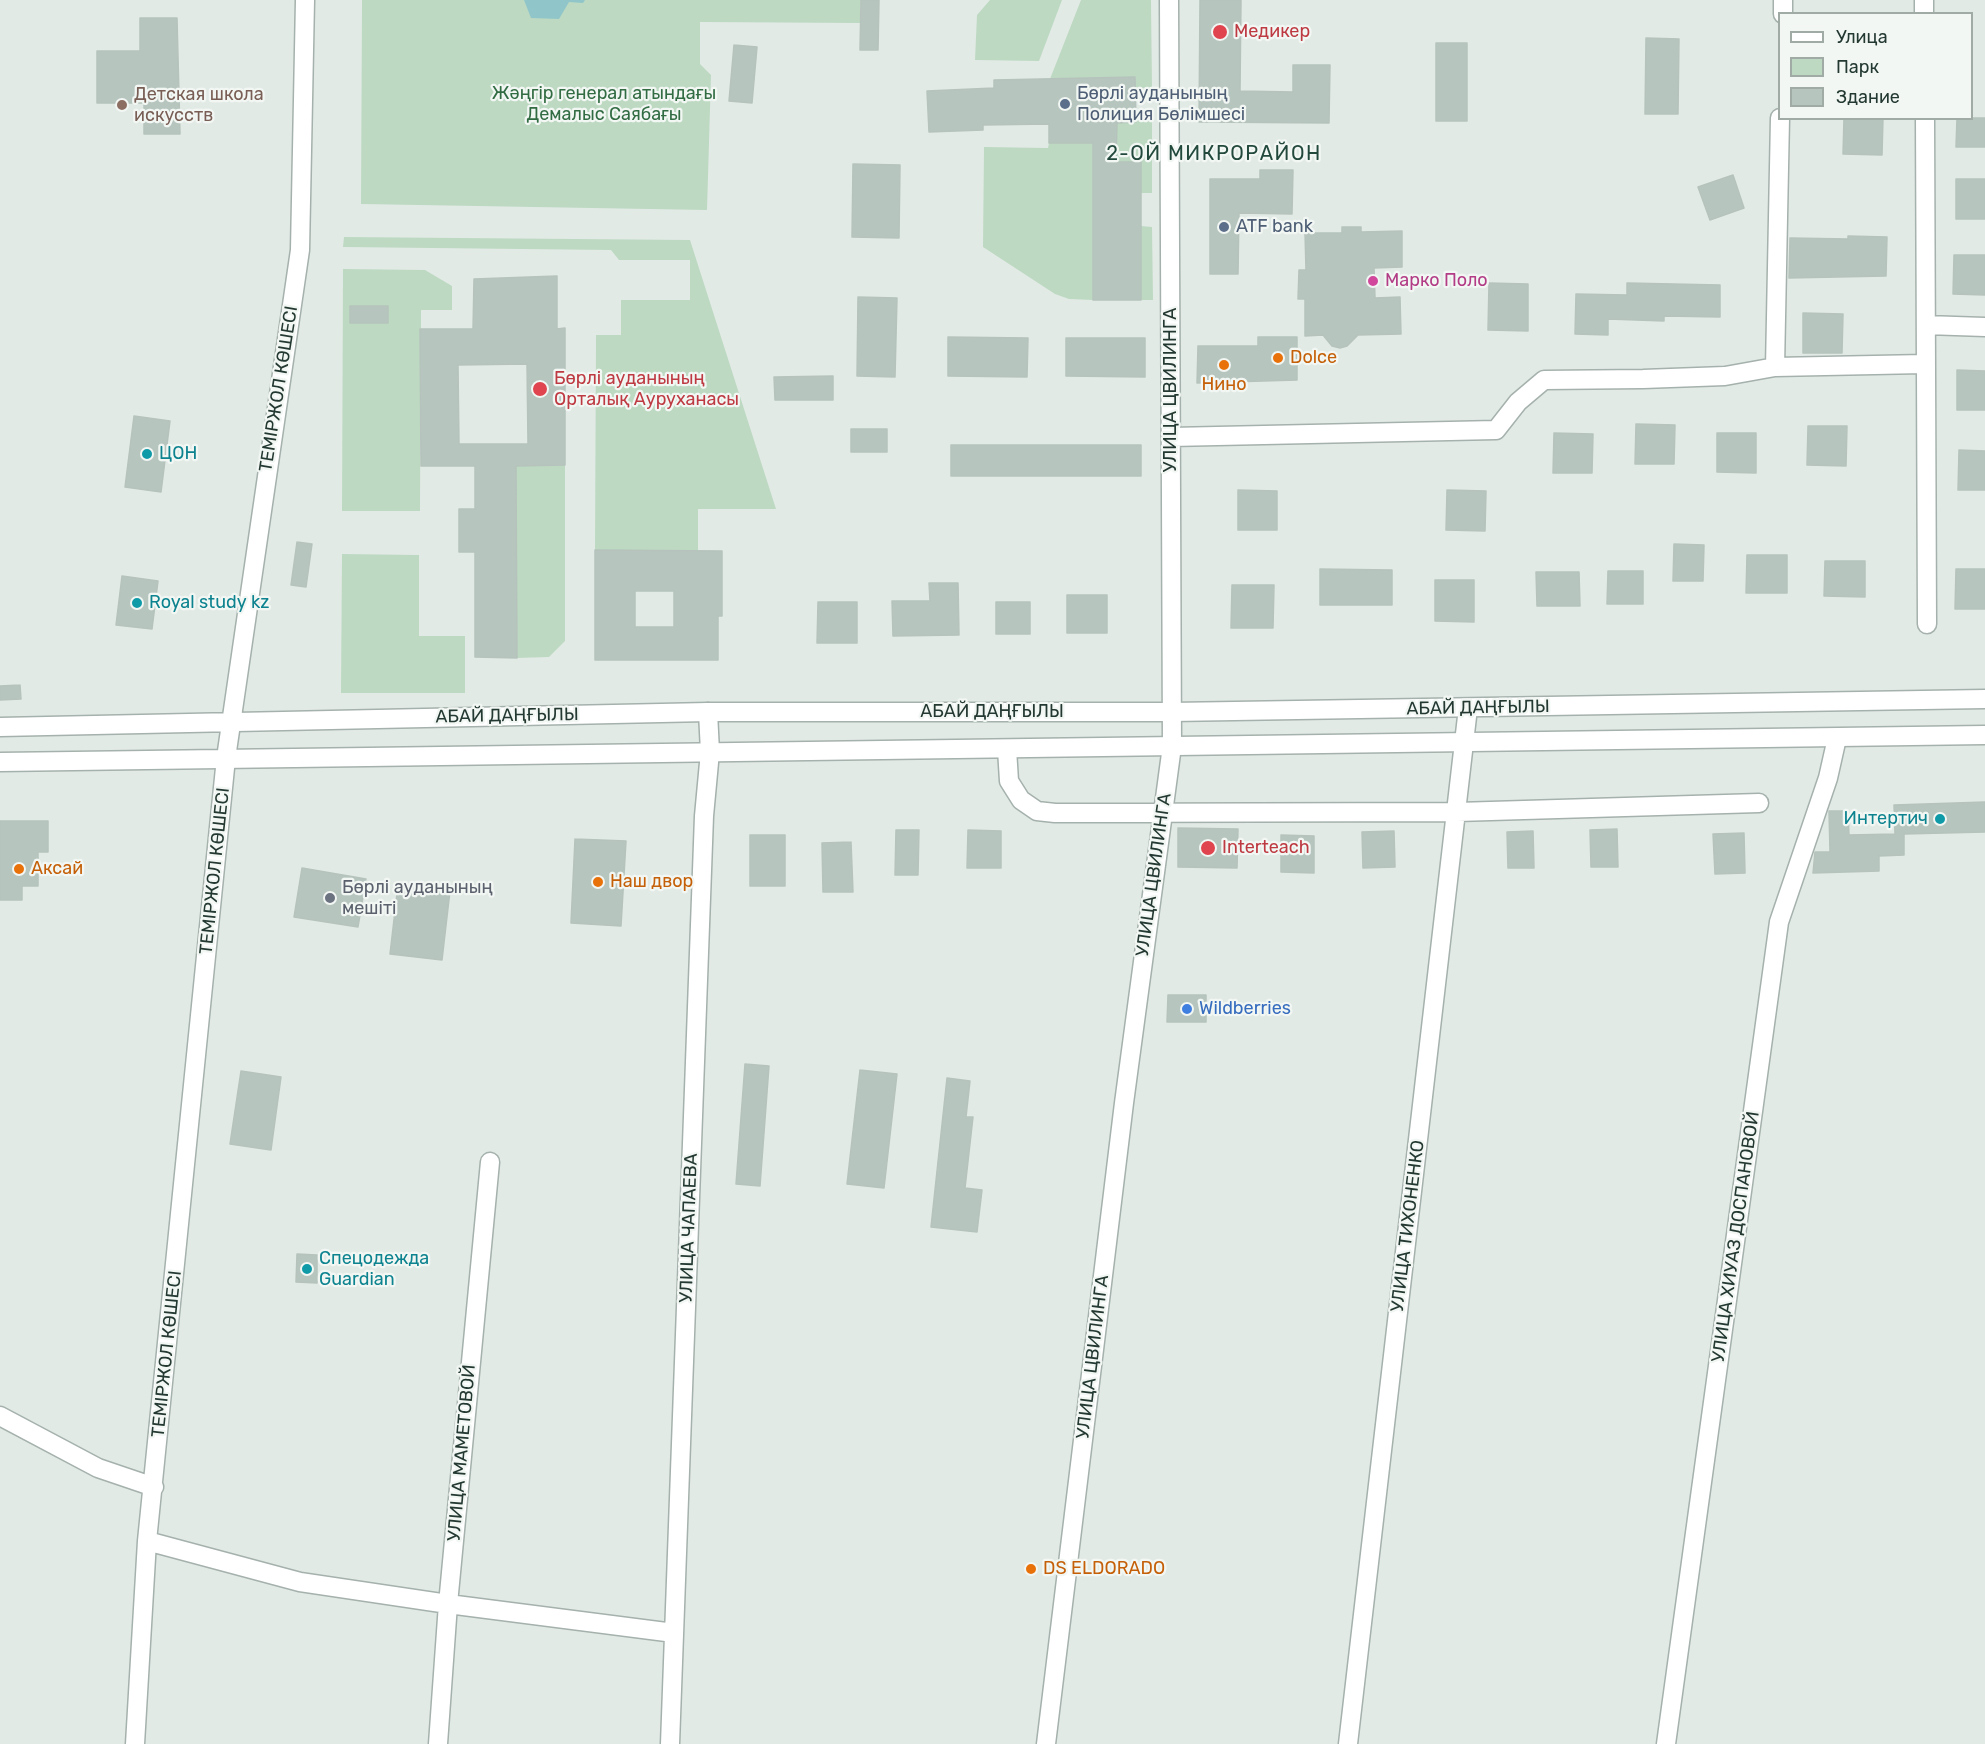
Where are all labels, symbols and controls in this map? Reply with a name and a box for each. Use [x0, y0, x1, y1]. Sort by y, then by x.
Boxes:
legend [1778, 12, 1973, 120]
place label: Медикер [1234, 21, 1310, 43]
marker: Медикер [1211, 23, 1229, 41]
text: Улица [1836, 26, 1888, 48]
text: Парк [1836, 56, 1879, 78]
park label: Жәңгір генерал атындағы Демалыс Саябағы [492, 83, 716, 125]
place label: Бөрлі ауданының Полиция Бөлімшесі [1077, 83, 1245, 125]
place label: Детская школа искусств [134, 84, 264, 127]
text: Здание [1836, 86, 1900, 108]
marker: Бөрлі ауданының Полиция Бөлімшесі [1058, 97, 1072, 111]
marker: Детская школа искусств [115, 98, 129, 112]
district label: 2-ОЙ МИКРОРАЙОН [1106, 142, 1322, 166]
place label: ATF bank [1236, 216, 1313, 238]
marker: ATF bank [1217, 220, 1231, 234]
place label: Марко Поло [1385, 270, 1488, 292]
marker: Марко Поло [1366, 274, 1380, 288]
street label: ТЕМІРЖОЛ КӨШЕСІ [255, 305, 303, 473]
street label: УЛИЦА ЦВИЛИНГА [1160, 308, 1182, 472]
place label: Dolce [1290, 347, 1337, 369]
marker: Dolce [1271, 351, 1285, 365]
marker: Нино [1217, 358, 1231, 372]
place label: Бөрлі ауданының Орталық Ауруханасы [554, 368, 739, 410]
place label: Нино [1201, 374, 1247, 396]
marker: Бөрлі ауданының Орталық Ауруханасы [531, 380, 549, 398]
place label: ЦОН [159, 443, 197, 465]
marker: ЦОН [140, 447, 154, 461]
place label: Royal study kz [149, 592, 270, 614]
marker: Royal study kz [130, 596, 144, 610]
street label: АБАЙ ДАҢҒЫЛЫ [1406, 696, 1550, 720]
street label: АБАЙ ДАҢҒЫЛЫ [920, 701, 1064, 723]
street label: АБАЙ ДАҢҒЫЛЫ [435, 704, 579, 728]
street label: ТЕМІРЖОЛ КӨШЕСІ [195, 786, 235, 956]
street label: УЛИЦА ЦВИЛИНГА [1132, 792, 1176, 958]
place label: Интертич [1844, 808, 1928, 830]
marker: Интертич [1933, 812, 1947, 826]
place label: Interteach [1222, 837, 1310, 859]
marker: Interteach [1199, 839, 1217, 857]
place label: Аксай [31, 858, 83, 880]
marker: Аксай [12, 862, 26, 876]
place label: Наш двор [610, 871, 693, 893]
marker: Наш двор [591, 875, 605, 889]
place label: Бөрлі ауданының мешіті [342, 877, 493, 920]
marker: Бөрлі ауданының мешіті [323, 891, 337, 905]
place label: Wildberries [1199, 998, 1291, 1020]
marker: Wildberries [1180, 1002, 1194, 1016]
street label: УЛИЦА ХИУАЗ ДОСПАНОВОЙ [1708, 1110, 1764, 1364]
street label: УЛИЦА ТИХОНЕНКО [1387, 1139, 1429, 1313]
street label: УЛИЦА ЧАПАЕВА [676, 1153, 702, 1303]
place label: Спецодежда Guardian [319, 1248, 429, 1290]
marker: Спецодежда Guardian [300, 1262, 314, 1276]
street label: ТЕМІРЖОЛ КӨШЕСІ [147, 1269, 187, 1439]
street label: УЛИЦА ЦВИЛИНГА [1072, 1274, 1114, 1440]
street label: УЛИЦА МАМЕТОВОЙ [444, 1364, 480, 1542]
place label: DS ELDORADO [1043, 1558, 1165, 1580]
marker: DS ELDORADO [1024, 1562, 1038, 1576]

